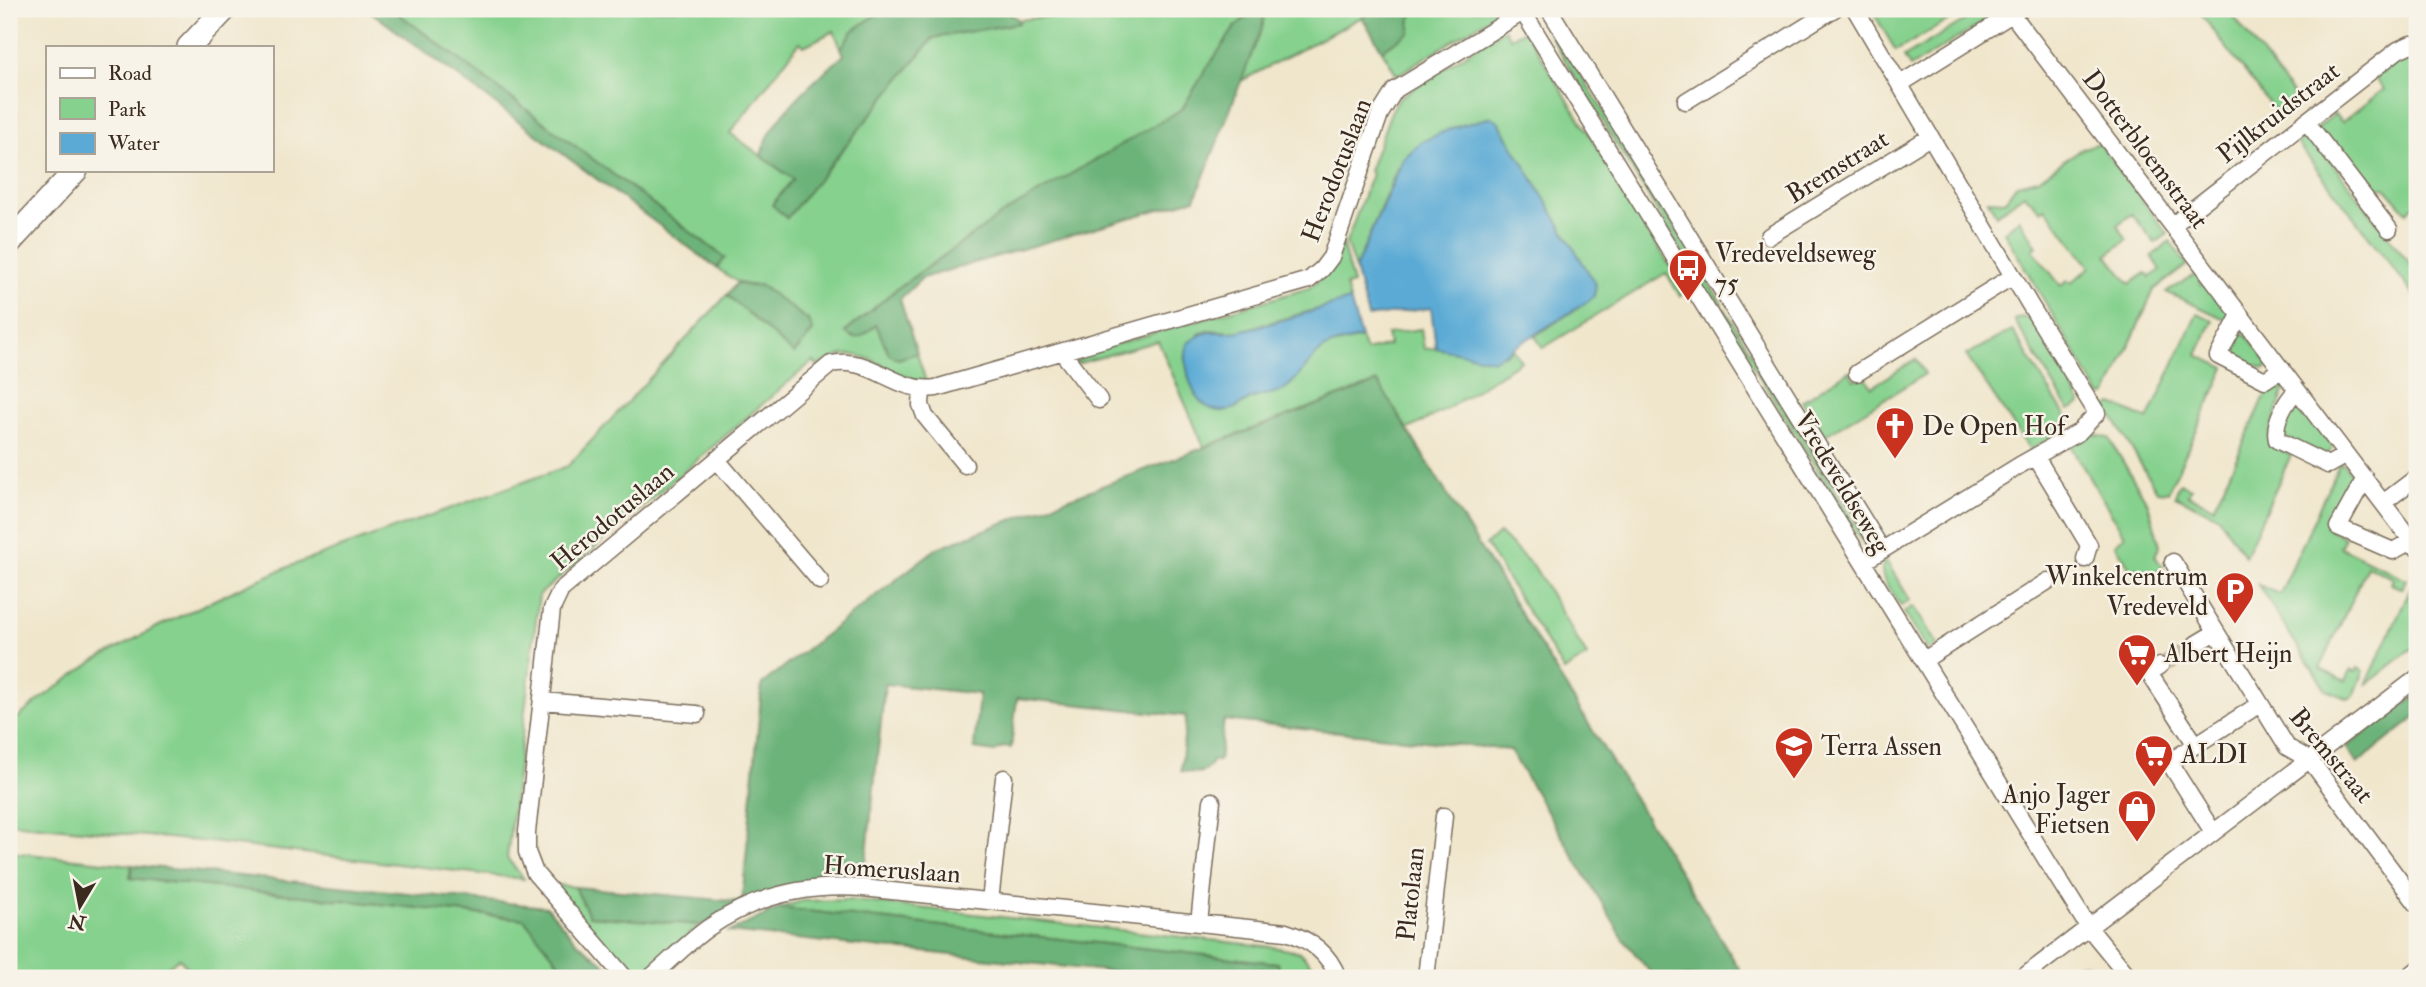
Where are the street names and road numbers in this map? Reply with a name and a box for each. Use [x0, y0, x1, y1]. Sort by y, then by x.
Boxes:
street label: Pijlkruidstraat [2211, 55, 2346, 171]
street label: Dotterbloemstraat [2075, 64, 2215, 235]
street label: Herodotuslaan [1295, 94, 1379, 247]
street label: Bremstraat [1781, 123, 1895, 211]
street label: Vredeveldseweg [1787, 405, 1898, 561]
street label: Herodotuslaan [544, 456, 681, 578]
street label: Bremstraat [2282, 702, 2380, 810]
street label: Platolaan [1390, 845, 1432, 943]
street label: Homeruslaan [822, 849, 962, 891]

